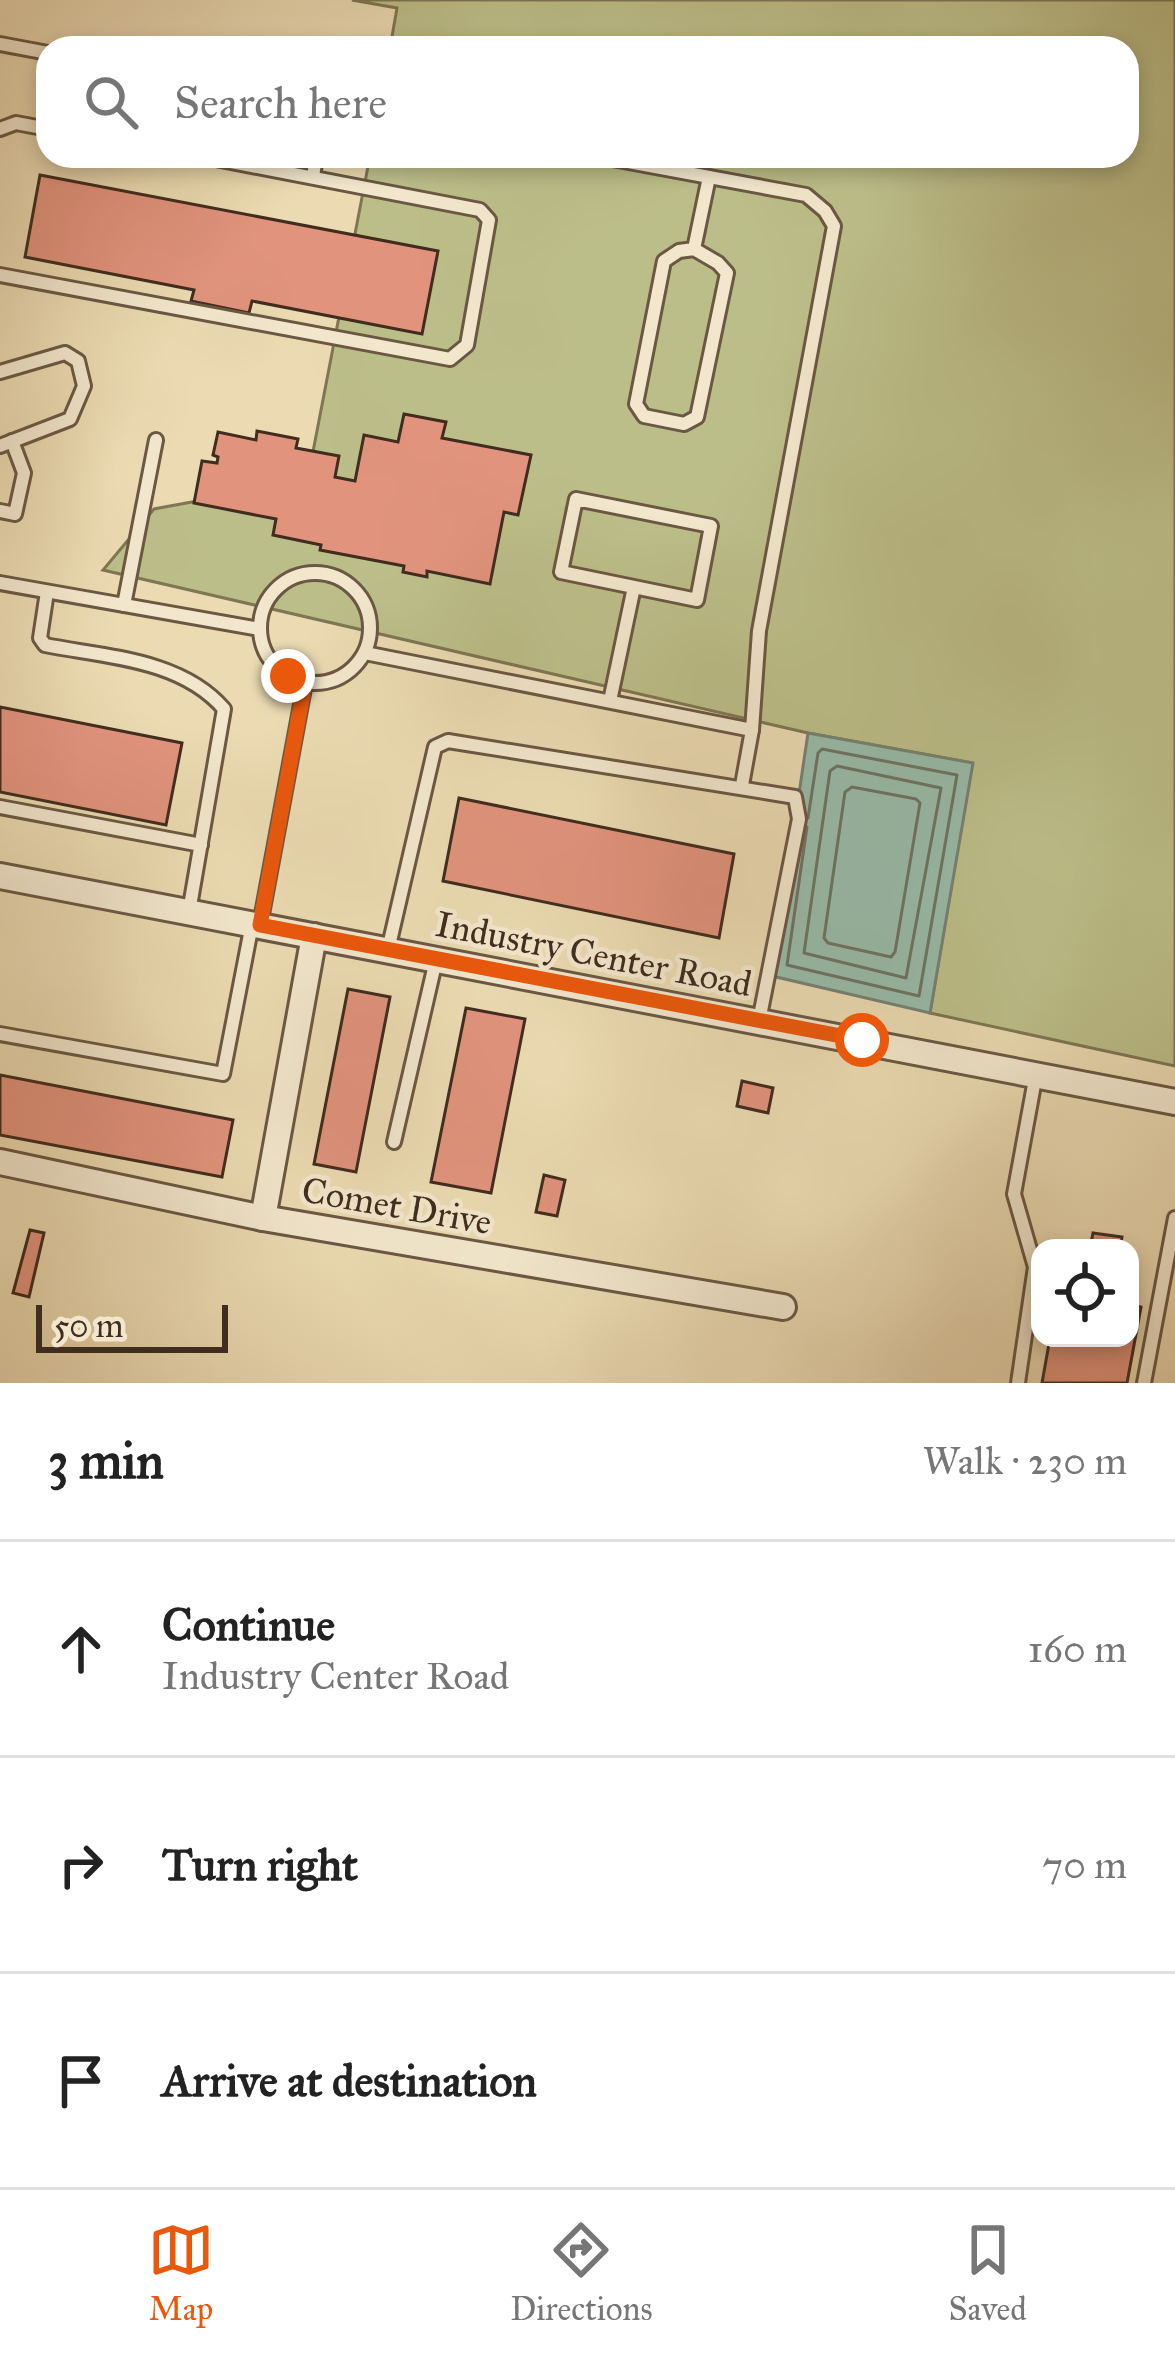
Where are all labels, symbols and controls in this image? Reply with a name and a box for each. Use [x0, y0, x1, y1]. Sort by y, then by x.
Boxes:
search box [36, 36, 1139, 168]
icon: search [78, 69, 144, 135]
text: Search here [174, 75, 387, 130]
route end [261, 649, 315, 703]
street label: Industry Center Road [432, 902, 755, 1006]
route start [835, 1013, 889, 1067]
street label: Comet Drive [299, 1168, 495, 1244]
map controls [1031, 1239, 1139, 1347]
button: locate [1031, 1239, 1139, 1347]
scale bar [36, 1299, 228, 1352]
text: 50 m [54, 1306, 123, 1346]
text: 3 min [48, 1430, 164, 1492]
text: Walk · 230 m [923, 1437, 1127, 1485]
text: Continue [162, 1597, 335, 1652]
icon: ahead [48, 1616, 114, 1682]
text: 160 m [1028, 1625, 1127, 1673]
text: Industry Center Road [162, 1652, 509, 1700]
icon: right [48, 1832, 114, 1898]
text: Turn right [162, 1837, 358, 1892]
text: 70 m [1042, 1841, 1127, 1889]
icon: arrive [48, 2048, 114, 2114]
text: Arrive at destination [162, 2053, 537, 2108]
tab: Map [148, 2217, 214, 2329]
tab: Directions [510, 2217, 652, 2329]
tab: Saved [949, 2217, 1027, 2329]

